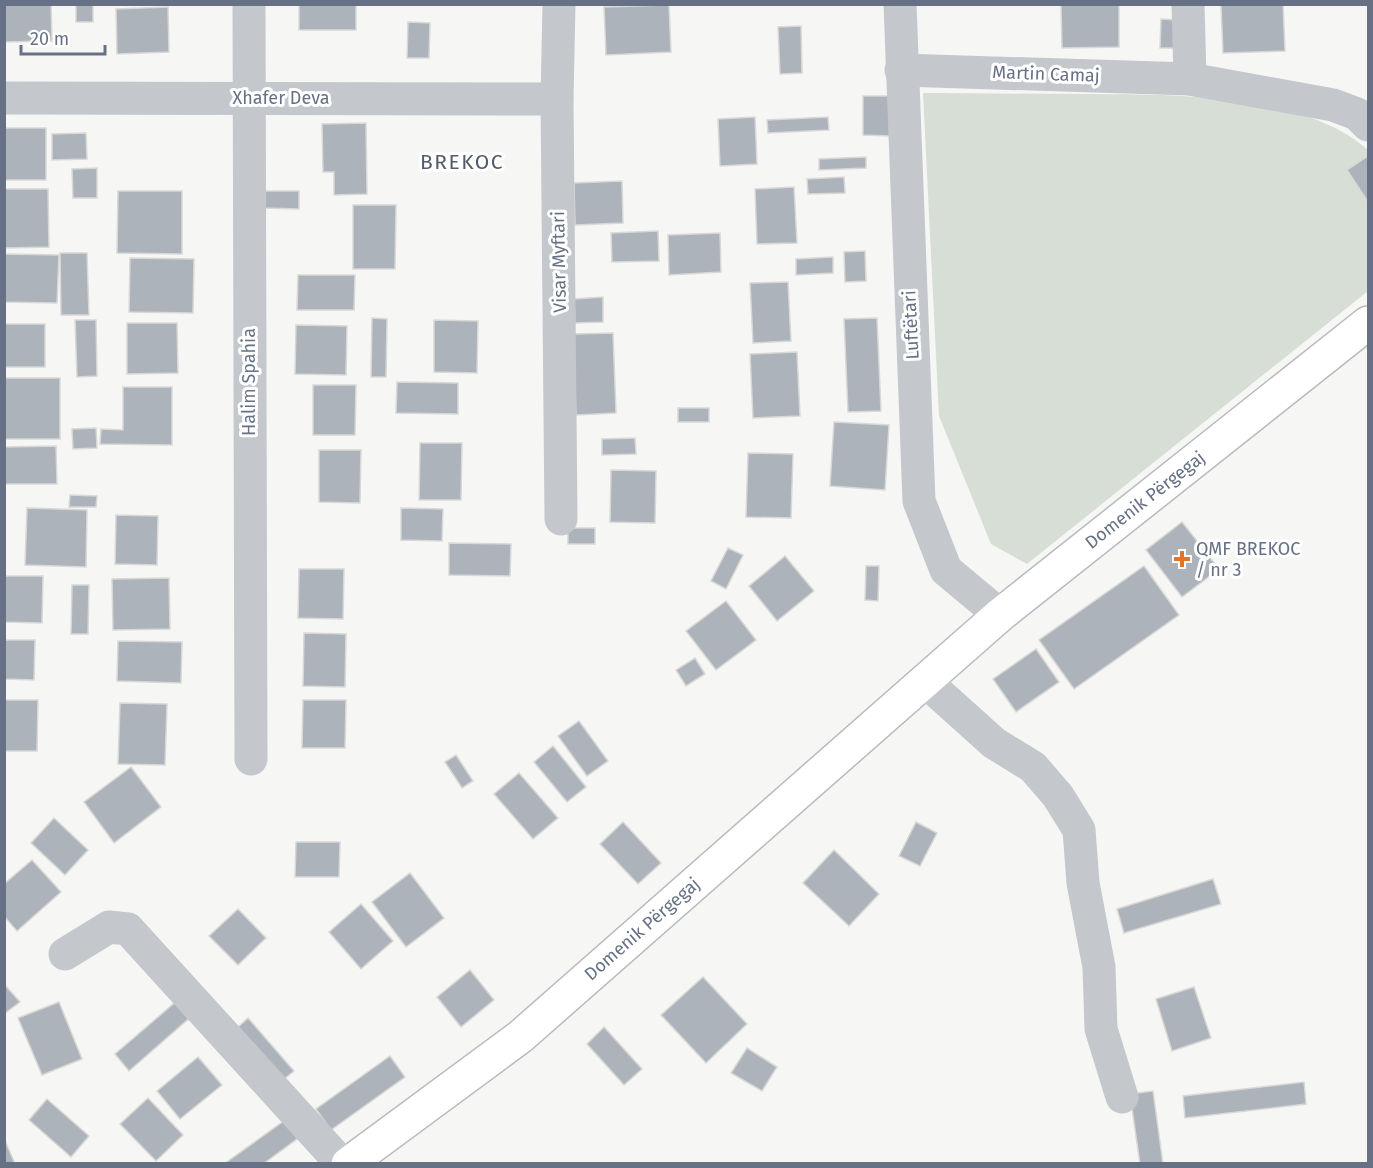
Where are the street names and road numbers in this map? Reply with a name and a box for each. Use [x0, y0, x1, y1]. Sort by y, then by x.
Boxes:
street label: Martin Camaj [992, 61, 1100, 87]
street label: Xhafer Deva [232, 87, 330, 109]
street label: Visar Myftari [547, 211, 571, 313]
street label: Luftëtari [898, 290, 924, 360]
street label: Halim Spahia [238, 328, 260, 436]
street label: Domenik Përgegaj [1081, 446, 1209, 554]
street label: Domenik Përgegaj [580, 873, 704, 985]

